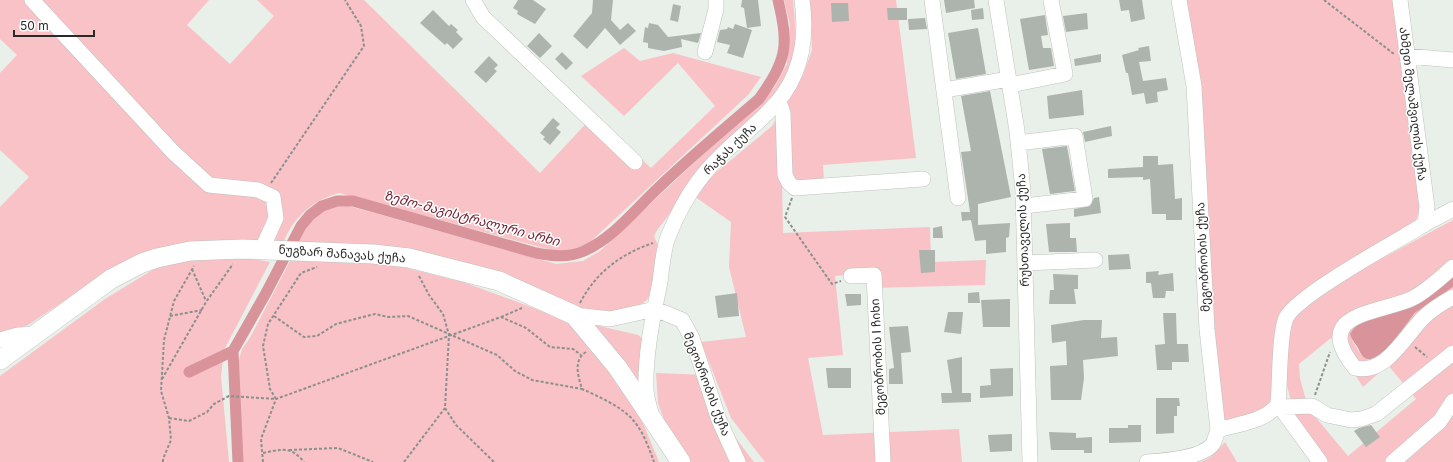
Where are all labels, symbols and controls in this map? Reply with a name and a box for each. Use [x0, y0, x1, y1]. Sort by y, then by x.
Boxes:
scale bar [14, 12, 94, 38]
text: 50 m [20, 18, 49, 33]
street label: ახმეთ მელაშვილის ქუჩა [1396, 26, 1430, 182]
street label: რაჭას ქუჩა [700, 120, 759, 178]
street label: რუსთაველის ქუჩა [1013, 173, 1033, 287]
water label: ზემო-მაგისტრალური არხი [382, 187, 562, 250]
street label: მეგობრობის ქუჩა [1192, 202, 1213, 312]
street label: ნუგზარ შანავას ქუჩა [278, 242, 406, 265]
street label: მეგობრობის I ჩიხი [867, 298, 888, 416]
street label: მეგობრობის ქუჩა [681, 330, 734, 438]

